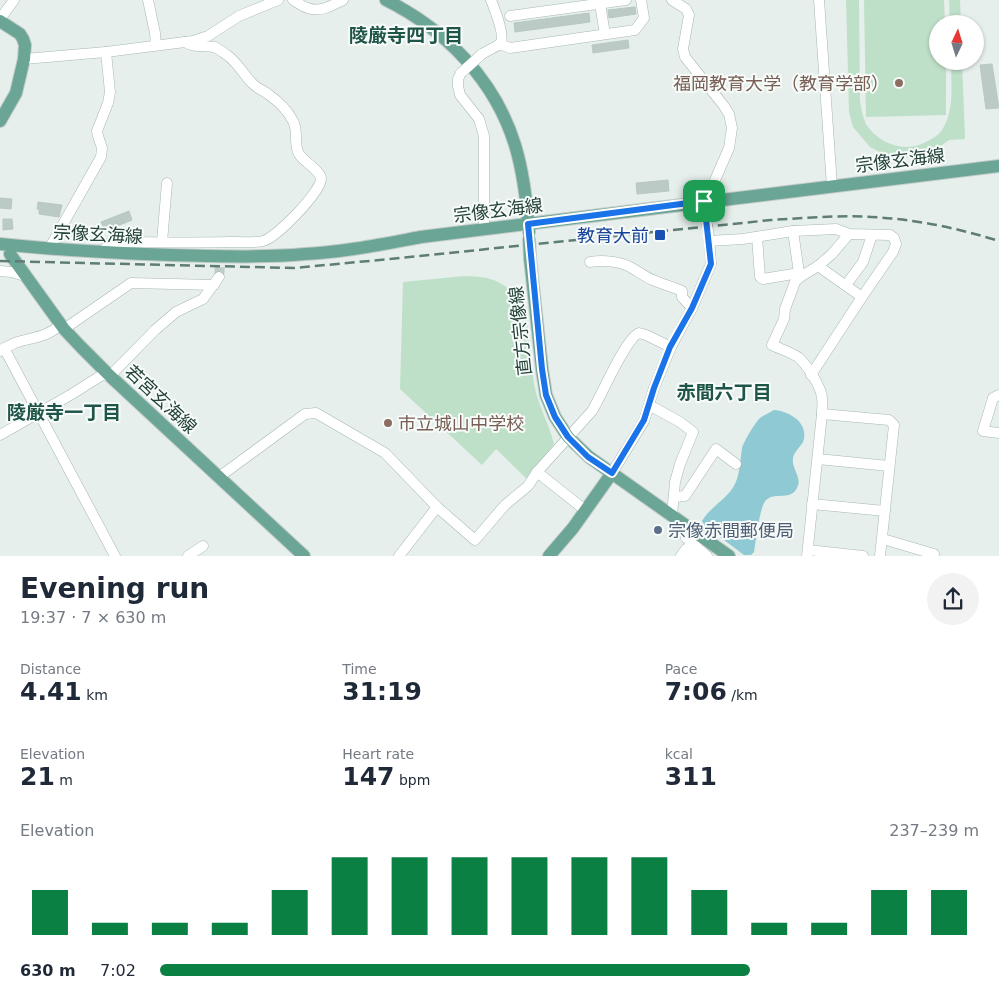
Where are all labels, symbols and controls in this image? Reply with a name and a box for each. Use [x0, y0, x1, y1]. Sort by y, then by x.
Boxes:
north arrow [929, 15, 984, 70]
map controls [929, 15, 984, 70]
district label: 陵厳寺四丁目 [349, 24, 463, 46]
place label: 福岡教育大学（教育学部） [673, 73, 889, 94]
marker: 福岡教育大学（教育学部） [893, 77, 905, 89]
street label: 宗像玄海線 [854, 144, 946, 176]
pin [683, 180, 725, 222]
icon: arrive [690, 187, 718, 215]
street label: 宗像玄海線 [452, 194, 544, 226]
street label: 宗像玄海線 [53, 221, 143, 247]
place label: 教育大前 [577, 225, 649, 246]
marker: 教育大前 [653, 228, 667, 242]
street label: 直方宗像線 [505, 285, 535, 377]
street label: 若宮玄海線 [121, 361, 201, 437]
district label: 赤間六丁目 [676, 381, 772, 403]
district label: 陵厳寺一丁目 [7, 401, 121, 423]
place label: 市立城山中学校 [398, 413, 524, 434]
marker: 市立城山中学校 [382, 417, 394, 429]
place label: 宗像赤間郵便局 [668, 520, 794, 541]
marker: 宗像赤間郵便局 [652, 524, 664, 536]
text: Evening run [20, 572, 209, 605]
button: share [927, 573, 979, 625]
text: 19:37 · 7 × 630 m [20, 608, 166, 627]
text: Distance [20, 661, 81, 677]
text: Time [342, 661, 377, 677]
text: Pace [665, 661, 697, 677]
text: 4.41 [20, 677, 82, 706]
text: 31:19 [342, 677, 422, 706]
text: 7:06 [665, 677, 727, 706]
text: km [82, 687, 108, 703]
text: /km [727, 687, 758, 703]
text: Elevation [20, 746, 85, 762]
text: Heart rate [342, 746, 414, 762]
text: kcal [665, 746, 693, 762]
text: 21 [20, 762, 55, 791]
text: 147 [342, 762, 395, 791]
text: 311 [665, 762, 717, 791]
text: m [55, 772, 73, 788]
text: bpm [395, 772, 430, 788]
text: Elevation [20, 821, 94, 840]
text: 237–239 m [889, 821, 979, 840]
text: 630 m [20, 961, 76, 980]
text: 7:02 [100, 961, 136, 980]

